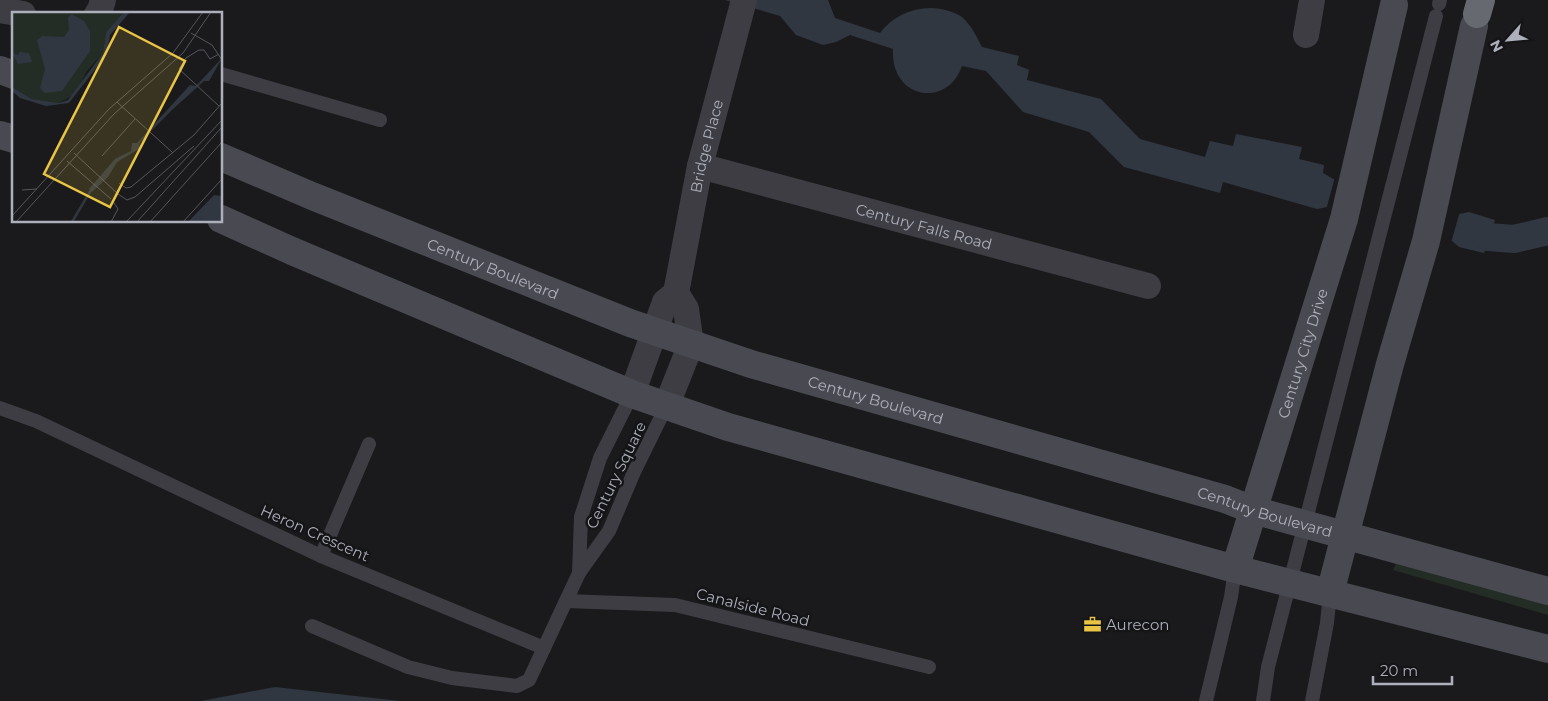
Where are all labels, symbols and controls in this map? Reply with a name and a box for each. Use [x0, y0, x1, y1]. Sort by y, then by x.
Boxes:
inset map [12, 12, 222, 222]
north arrow [1483, 15, 1533, 65]
text: N [1486, 37, 1507, 55]
street label: Bridge Place [686, 97, 727, 194]
street label: Century Falls Road [854, 199, 994, 253]
street label: Century Boulevard [424, 234, 562, 303]
street label: Century City Drive [1273, 286, 1331, 421]
street label: Century Boulevard [806, 371, 946, 428]
street label: Century Square [582, 418, 650, 532]
street label: Century Boulevard [1195, 482, 1335, 541]
street label: Heron Crescent [258, 501, 372, 565]
street label: Canalside Road [694, 584, 812, 630]
office icon: Aurecon [1082, 614, 1102, 634]
place label: Aurecon [1106, 615, 1169, 634]
scale bar [1373, 654, 1452, 686]
text: 20 m [1380, 661, 1418, 680]

